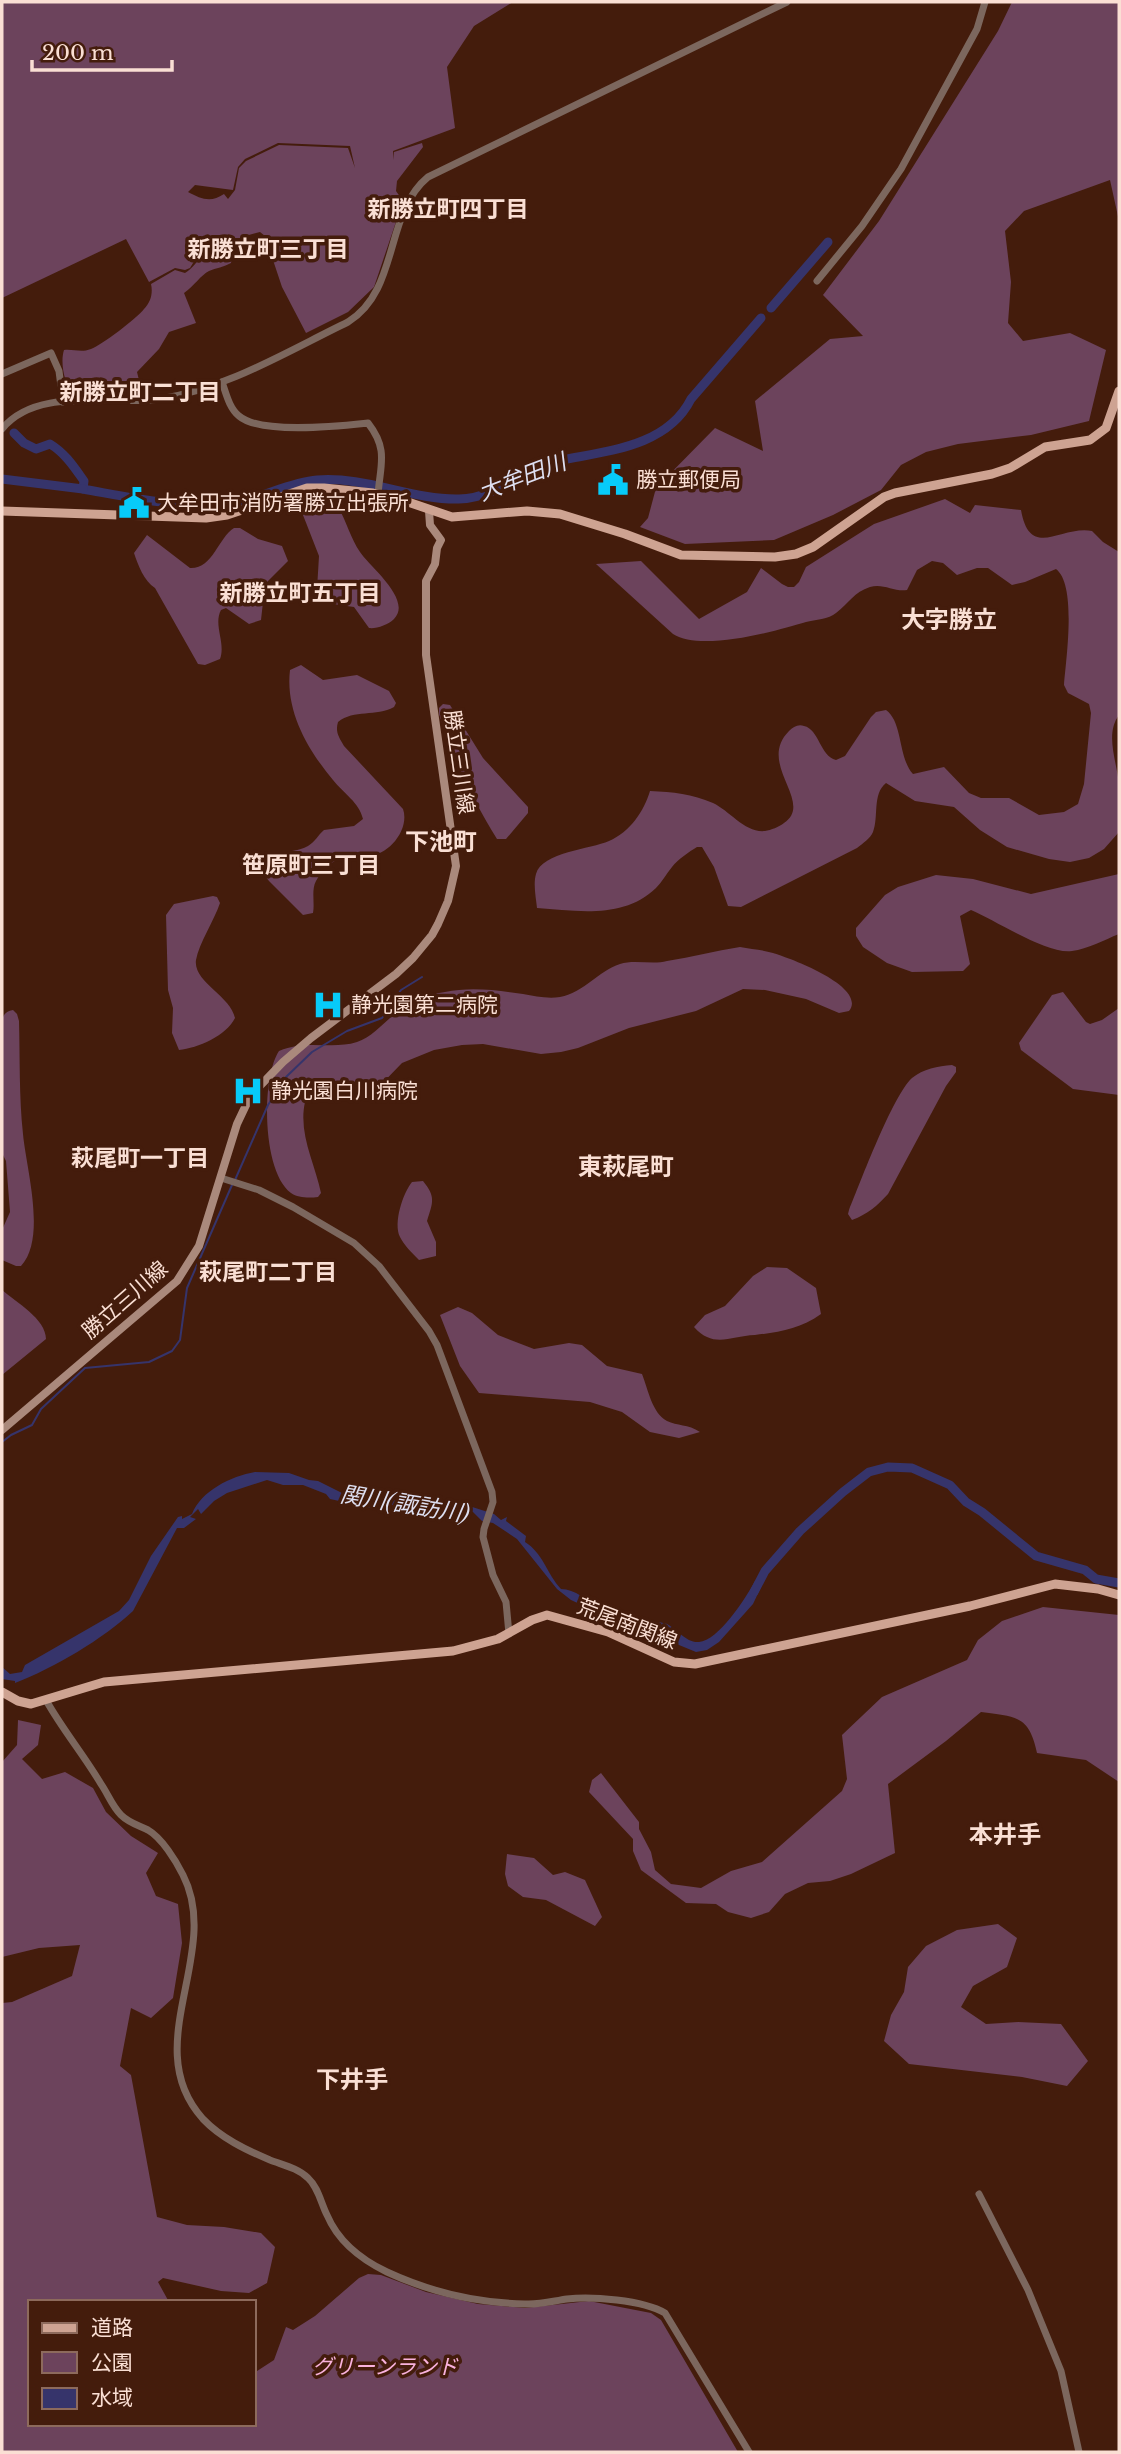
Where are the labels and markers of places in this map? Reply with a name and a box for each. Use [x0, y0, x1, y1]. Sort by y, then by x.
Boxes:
public building icon: 勝立郵便局 [596, 463, 630, 497]
place label: 勝立郵便局 [636, 467, 741, 493]
public building icon: 大牟田市消防署勝立出張所 [117, 486, 151, 520]
place label: 大牟田市消防署勝立出張所 [157, 490, 409, 516]
hospital icon: 静光園第二病院 [311, 988, 345, 1022]
place label: 静光園第二病院 [351, 992, 498, 1018]
hospital icon: 静光園白川病院 [231, 1074, 265, 1108]
place label: 静光園白川病院 [271, 1078, 418, 1104]

